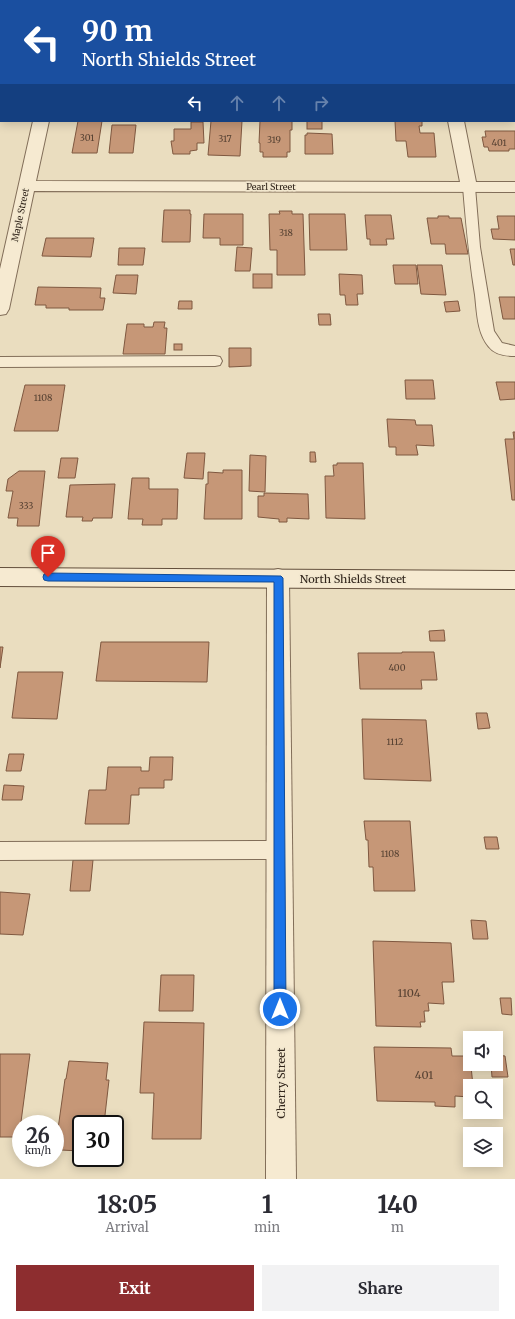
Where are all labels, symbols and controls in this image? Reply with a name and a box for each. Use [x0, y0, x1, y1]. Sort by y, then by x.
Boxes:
text: 90 m [82, 13, 153, 49]
icon: left [16, 16, 68, 68]
text: North Shields Street [82, 48, 256, 71]
icon: left [184, 92, 206, 114]
icon: ahead [226, 92, 248, 114]
icon: ahead [268, 92, 290, 114]
icon: right [310, 92, 332, 114]
house number: 301 [80, 132, 94, 143]
house number: 317 [218, 133, 232, 144]
house number: 319 [267, 134, 281, 145]
house number: 401 [492, 137, 506, 148]
street label: Pearl Street [246, 181, 296, 192]
street label: Maple Street [9, 187, 31, 243]
house number: 318 [279, 227, 293, 238]
house number: 1108 [34, 392, 52, 403]
house number: 333 [19, 500, 33, 511]
pin [31, 536, 65, 577]
icon: arrive [37, 542, 59, 564]
street label: North Shields Street [300, 572, 407, 586]
house number: 400 [388, 662, 406, 673]
house number: 1112 [387, 736, 403, 747]
house number: 1108 [381, 848, 399, 859]
house number: 1104 [398, 986, 421, 1000]
position arrow [259, 988, 301, 1030]
map controls [463, 1031, 503, 1167]
button: sound [463, 1031, 503, 1071]
street label: Cherry Street [274, 1047, 288, 1118]
house number: 401 [415, 1068, 433, 1082]
button: search [463, 1079, 503, 1119]
speed limit sign: 30 [72, 1115, 124, 1167]
text: 26 [26, 1123, 50, 1148]
button: layers [463, 1127, 503, 1167]
text: km/h [25, 1144, 51, 1157]
text: 18:05 [97, 1189, 157, 1220]
text: 1 [262, 1189, 273, 1220]
text: 140 [377, 1189, 418, 1220]
text: Arrival [105, 1219, 149, 1236]
text: min [254, 1219, 280, 1236]
text: m [391, 1219, 404, 1236]
button: Exit [16, 1265, 254, 1311]
button: Share [262, 1265, 499, 1311]

